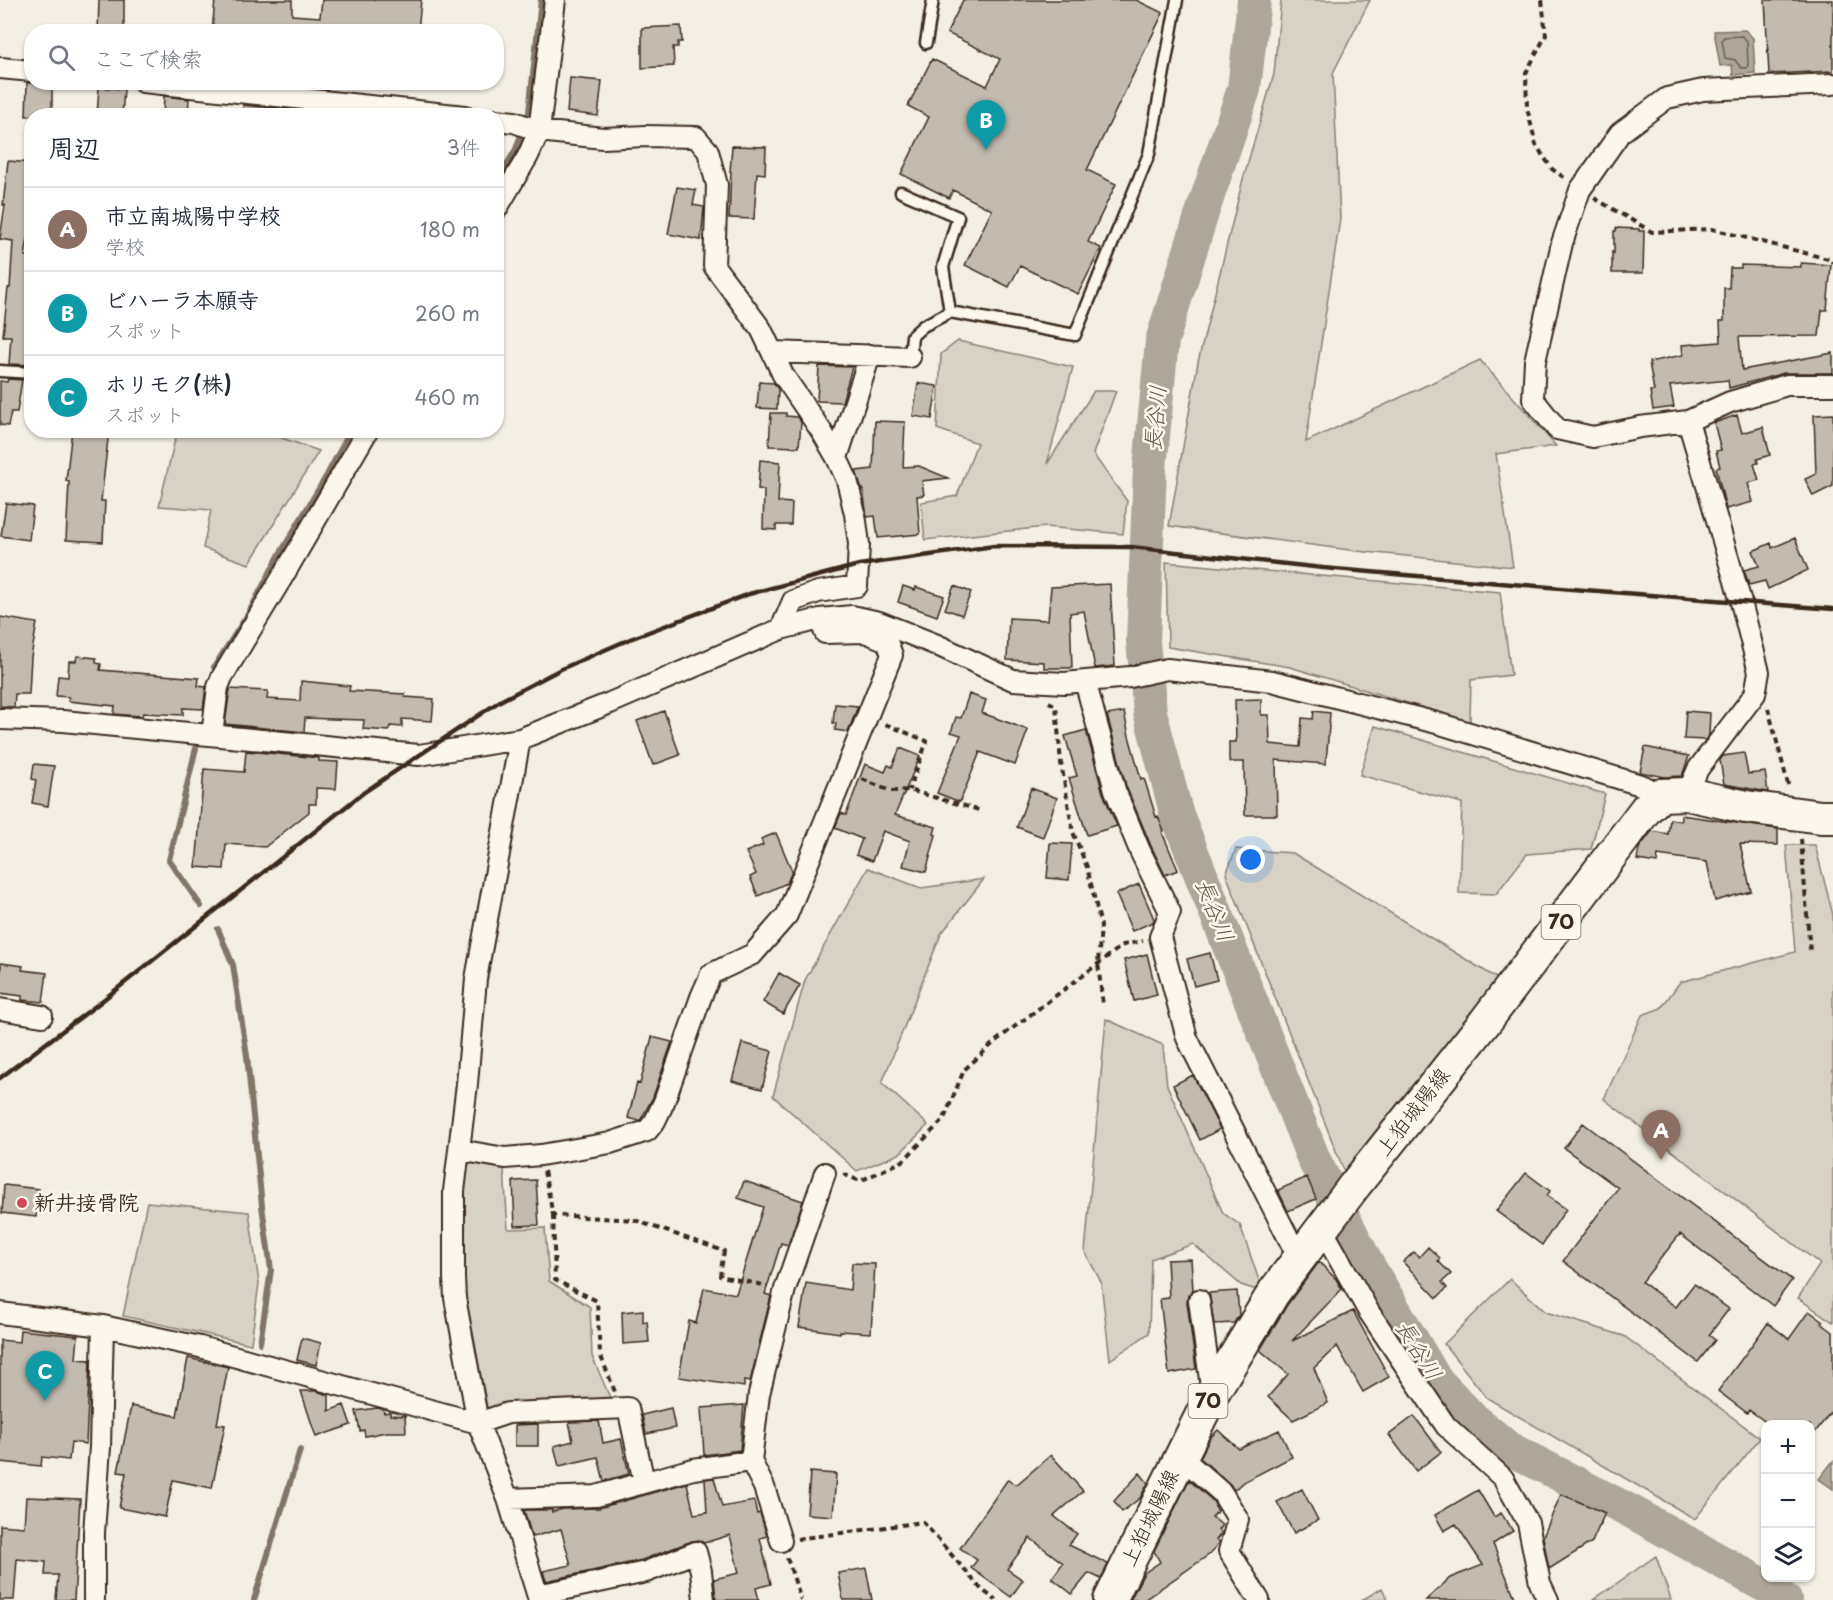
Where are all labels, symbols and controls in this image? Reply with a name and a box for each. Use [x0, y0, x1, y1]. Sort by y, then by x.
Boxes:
search box [24, 24, 504, 90]
icon: search [45, 41, 78, 74]
text: ここで検索 [93, 41, 203, 74]
pin: B [966, 100, 1006, 150]
text: 周辺 [48, 128, 100, 167]
text: 3件 [447, 132, 480, 162]
text: 市立南城陽中学校 [105, 198, 281, 231]
text: A [60, 214, 75, 244]
text: 180 m [420, 214, 480, 244]
text: 学校 [105, 231, 145, 261]
text: ビハーラ本願寺 [105, 282, 259, 315]
text: B [61, 298, 74, 328]
text: 260 m [415, 298, 480, 328]
text: スポット [105, 315, 185, 345]
text: ホリモク(株) [105, 366, 232, 399]
text: C [60, 382, 75, 412]
text: 460 m [414, 382, 480, 412]
water label: 長谷川 [1134, 384, 1173, 452]
text: スポット [105, 399, 185, 429]
your location [1236, 845, 1265, 874]
water label: 長谷川 [1189, 873, 1244, 946]
road number: 70 [1542, 905, 1580, 939]
street label: 上狛城陽線 [1366, 1060, 1456, 1162]
pin: A [1642, 1110, 1680, 1160]
place label: 新井接骨院 [34, 1185, 139, 1217]
marker: 新井接骨院 [15, 1196, 29, 1210]
water label: 長谷川 [1389, 1312, 1452, 1386]
pin: C [26, 1352, 64, 1401]
road number: 70 [1188, 1384, 1228, 1418]
map controls [1761, 1420, 1815, 1582]
button: + [1761, 1420, 1815, 1474]
street label: 上狛城陽線 [1111, 1463, 1186, 1571]
button: − [1761, 1474, 1815, 1528]
button: layers [1761, 1528, 1815, 1582]

